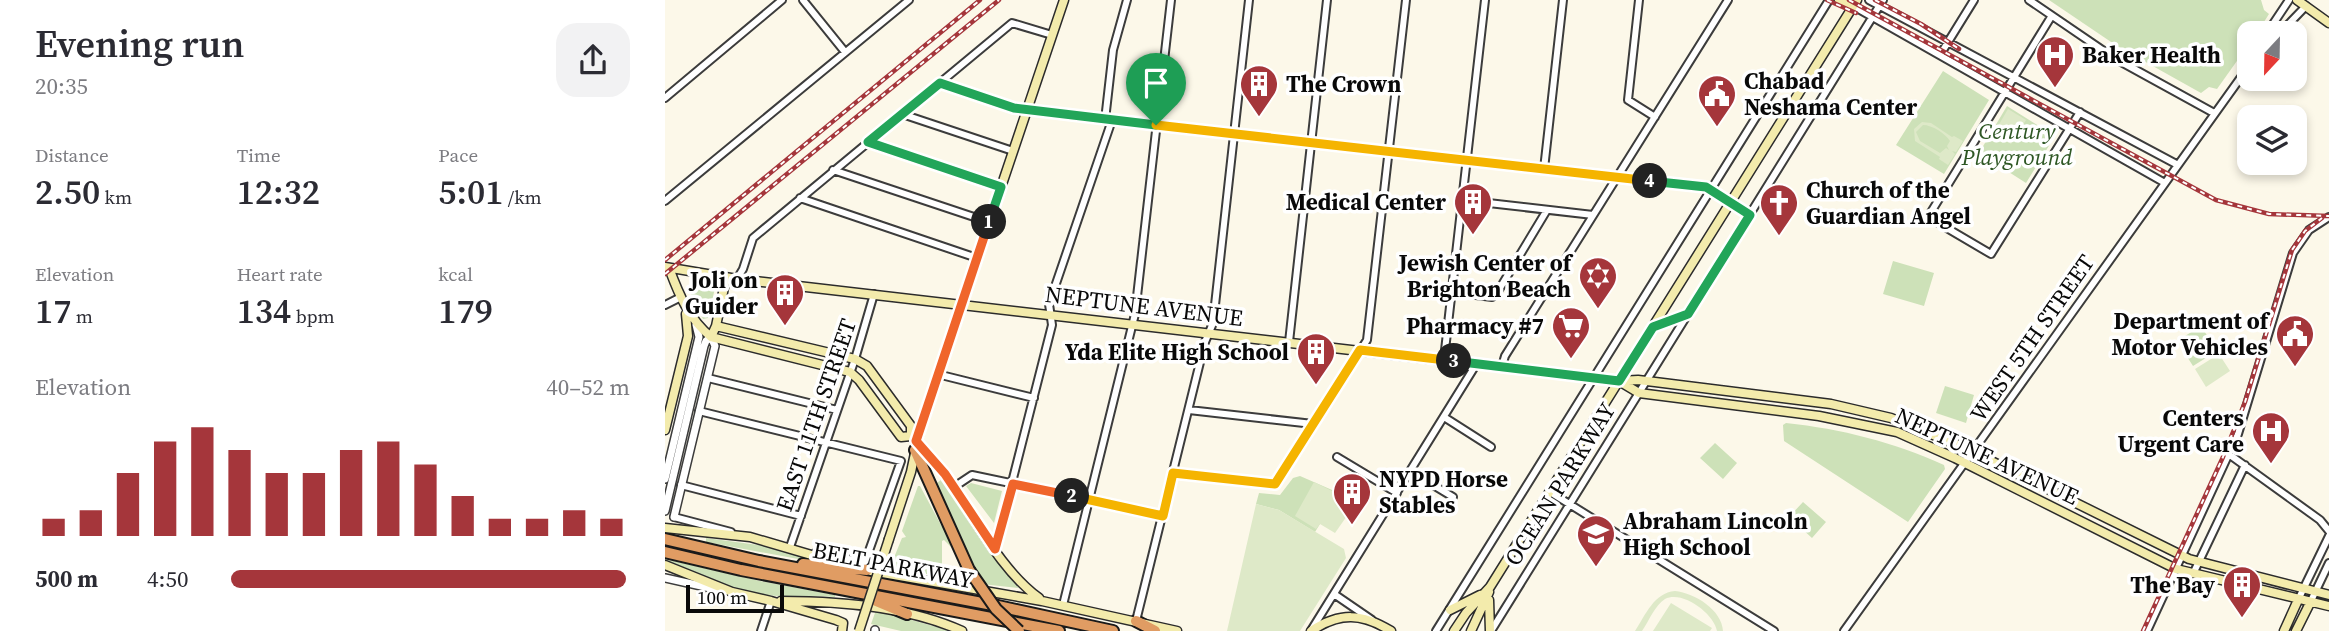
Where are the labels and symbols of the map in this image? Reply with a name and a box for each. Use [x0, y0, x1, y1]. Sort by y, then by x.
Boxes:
north arrow [2237, 21, 2307, 91]
hospital icon: Baker Health [2034, 34, 2076, 89]
place label: Baker Health [2082, 39, 2221, 71]
pin [1126, 53, 1186, 125]
building icon: The Crown [1238, 63, 1280, 118]
place label: Chabad Neshama Center [1744, 65, 1917, 123]
place label: The Crown [1286, 68, 1401, 100]
public building icon: Chabad Neshama Center [1696, 73, 1738, 128]
park label: Century Playground [1960, 115, 2073, 173]
pin: 4 [1633, 164, 1667, 198]
place label: Church of the Guardian Angel [1806, 174, 1971, 232]
building icon: Medical Center [1452, 181, 1494, 236]
church icon: Church of the Guardian Angel [1758, 182, 1800, 237]
place label: Medical Center [1286, 186, 1446, 218]
pin: 1 [971, 204, 1007, 240]
place label: Jewish Center of Brighton Beach [1397, 247, 1574, 305]
street label: WEST 5TH STREET [1962, 248, 2102, 428]
synagogue icon: Jewish Center of Brighton Beach [1577, 255, 1619, 310]
place label: Joli on Guider [685, 264, 758, 322]
building icon: Joli on Guider [764, 272, 806, 327]
street label: NEPTUNE AVENUE [1043, 278, 1245, 334]
supermarket icon: Pharmacy #7 [1550, 305, 1592, 360]
place label: Department of Motor Vehicles [2111, 305, 2271, 363]
place label: Pharmacy #7 [1406, 310, 1544, 342]
public building icon: Department of Motor Vehicles [2274, 313, 2316, 368]
street label: EAST 11TH STREET [768, 314, 864, 516]
building icon: Yda Elite High School [1295, 331, 1337, 386]
place label: Yda Elite High School [1065, 336, 1289, 368]
pin: 3 [1437, 344, 1471, 378]
street label: OCEAN PARKWAY [1497, 396, 1623, 572]
street label: NEPTUNE AVENUE [1890, 399, 2084, 513]
place label: Centers Urgent Care [2118, 402, 2244, 460]
hospital icon: Centers Urgent Care [2250, 410, 2292, 465]
place label: NYPD Horse Stables [1379, 463, 1508, 521]
building icon: NYPD Horse Stables [1331, 471, 1373, 526]
pin: 2 [1055, 478, 1089, 514]
place label: Abraham Lincoln High School [1623, 505, 1808, 563]
school or university icon: Abraham Lincoln High School [1575, 513, 1617, 568]
street label: BELT PARKWAY [810, 534, 977, 596]
building icon: The Bay [2221, 564, 2263, 619]
place label: The Bay [2130, 569, 2216, 601]
scale bar [686, 582, 784, 614]

